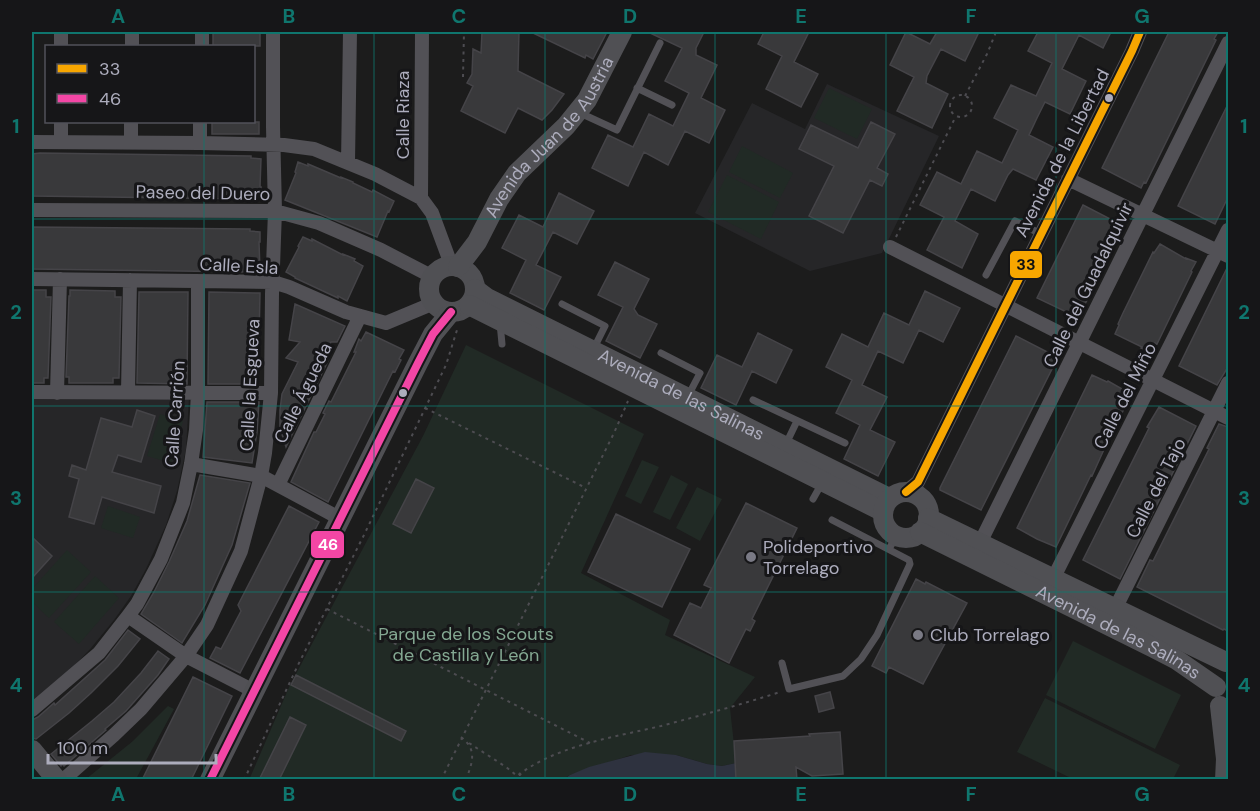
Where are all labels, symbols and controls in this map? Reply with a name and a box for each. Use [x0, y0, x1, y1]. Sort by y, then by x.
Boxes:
text: A [111, 3, 125, 29]
text: B [283, 3, 295, 29]
text: C [452, 3, 466, 29]
text: D [623, 3, 637, 29]
text: E [795, 3, 807, 29]
text: F [965, 3, 977, 29]
text: G [1134, 3, 1150, 29]
legend [45, 45, 255, 123]
street label: Avenida Juan de Austria [479, 52, 619, 222]
text: 33 [99, 57, 120, 81]
street label: Avenida de la Libertad [1009, 65, 1115, 241]
street label: Calle Riaza [391, 71, 415, 159]
text: 46 [99, 87, 121, 111]
unlabelled marker [1103, 92, 1115, 104]
text: 1 [12, 113, 20, 139]
text: 1 [1240, 113, 1248, 139]
street label: Paseo del Duero [135, 180, 271, 206]
street label: Calle del Guadalquivir [1037, 198, 1139, 372]
line badge: 33 [1009, 250, 1043, 279]
street label: Calle Esla [199, 252, 279, 280]
text: 33 [1016, 254, 1036, 275]
text: 2 [10, 299, 22, 325]
text: 2 [1238, 299, 1250, 325]
street label: Calle la Esgueva [235, 318, 265, 452]
street label: Calle Águeda [268, 339, 338, 447]
street label: Calle del Miño [1088, 339, 1162, 453]
street label: Avenida de las Salinas [594, 343, 768, 446]
street label: Calle Carrión [159, 360, 191, 468]
unlabelled marker [397, 387, 409, 399]
street label: Calle del Tajo [1120, 434, 1192, 542]
text: 3 [10, 485, 22, 511]
text: 3 [1238, 485, 1250, 511]
line badge: 46 [310, 530, 345, 559]
text: 46 [318, 534, 338, 555]
place label: Polideportivo Torrelago [763, 535, 873, 580]
marker: Polideportivo Torrelago [744, 550, 758, 564]
street label: Avenida de las Salinas [1032, 579, 1205, 685]
park label: Parque de los Scouts de Castilla y León [378, 622, 554, 667]
place label: Club Torrelago [930, 623, 1050, 647]
marker: Club Torrelago [911, 628, 925, 642]
text: 4 [10, 672, 23, 698]
text: 4 [1238, 672, 1251, 698]
scale bar [48, 727, 216, 765]
text: 100 m [57, 736, 108, 760]
text: A [111, 781, 125, 807]
text: B [283, 781, 295, 807]
text: C [452, 781, 466, 807]
text: D [623, 781, 637, 807]
text: E [795, 781, 807, 807]
text: F [965, 781, 977, 807]
text: G [1134, 781, 1150, 807]

